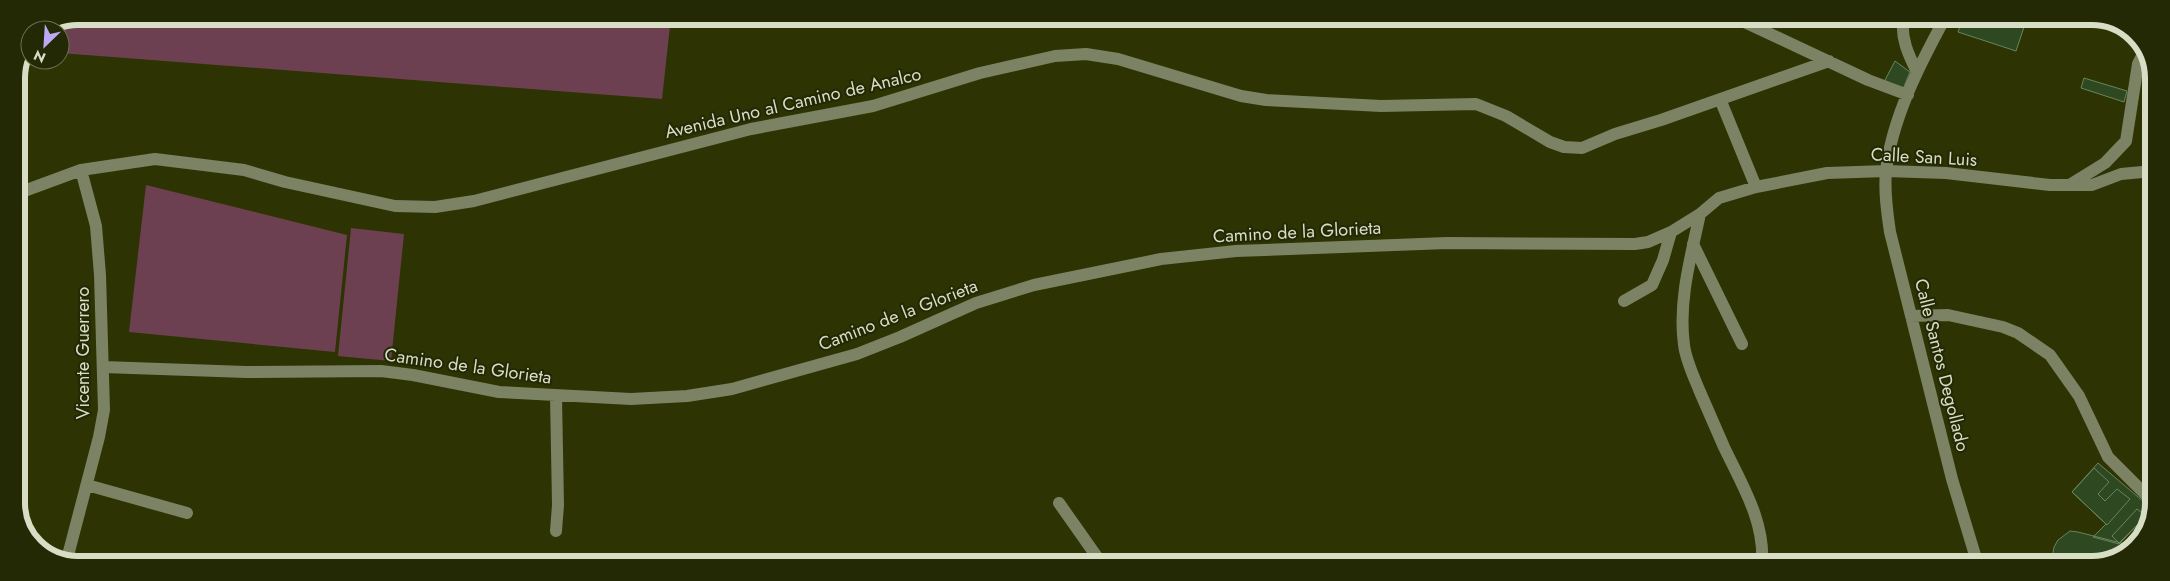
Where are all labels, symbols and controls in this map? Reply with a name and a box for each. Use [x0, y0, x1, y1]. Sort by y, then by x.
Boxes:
north arrow [20, 20, 70, 70]
text: N [30, 45, 49, 68]
street label: Avenida Uno al Camino de Analco [662, 61, 924, 145]
street label: Calle San Luis [1870, 141, 1978, 173]
street label: Camino de la Glorieta [1212, 215, 1382, 249]
street label: Camino de la Glorieta [815, 273, 981, 357]
street label: Calle Santos Degollado [1908, 276, 1976, 454]
street label: Vicente Guerrero [70, 287, 96, 419]
street label: Camino de la Glorieta [383, 341, 553, 391]

